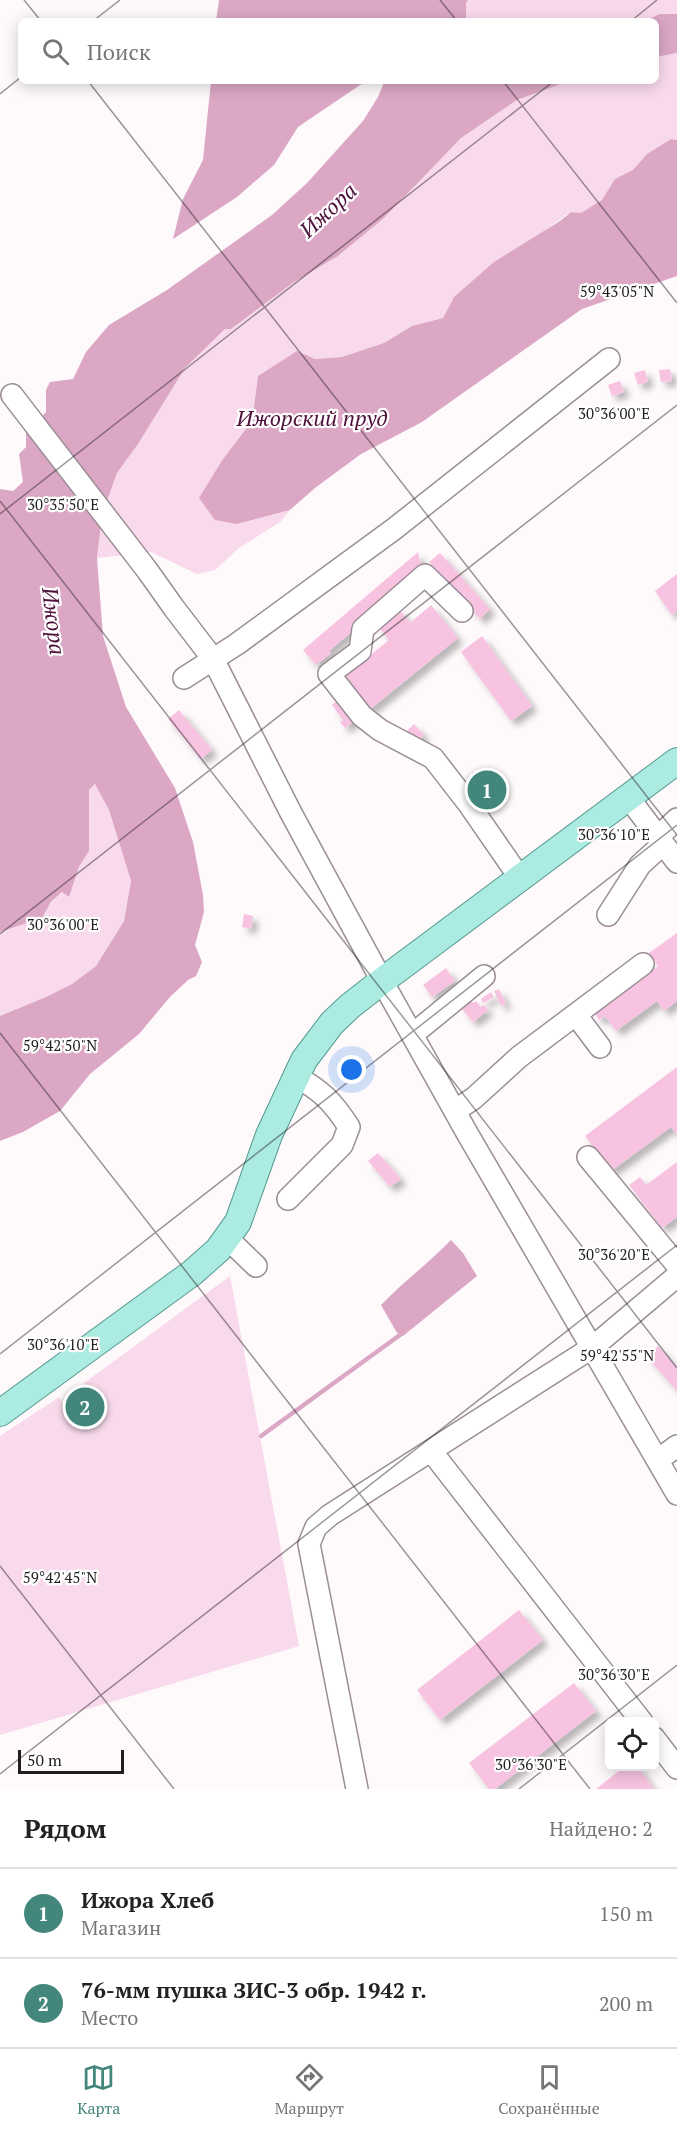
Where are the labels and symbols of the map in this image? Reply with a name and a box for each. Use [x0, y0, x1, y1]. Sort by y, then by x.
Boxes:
water label: Ижора [292, 176, 362, 244]
text: 59°43'05"N [580, 281, 654, 301]
water label: Ижорский пруд [236, 403, 387, 432]
text: 30°36'00"E [578, 403, 650, 423]
text: 30°35'50"E [27, 494, 99, 514]
water label: Ижора [36, 584, 73, 656]
pin: 1 [468, 768, 506, 812]
text: 30°36'10"E [578, 824, 650, 844]
text: 30°36'00"E [27, 914, 99, 934]
text: 59°42'50"N [23, 1035, 97, 1055]
your location [337, 1055, 366, 1084]
text: 30°36'20"E [578, 1244, 650, 1264]
text: 30°36'10"E [27, 1334, 99, 1354]
text: 59°42'55"N [580, 1345, 654, 1365]
pin: 2 [66, 1384, 104, 1430]
text: 59°42'45"N [23, 1567, 97, 1587]
text: 30°36'30"E [578, 1664, 650, 1684]
scale bar [18, 1747, 124, 1774]
text: 30°36'30"E [495, 1754, 567, 1774]

